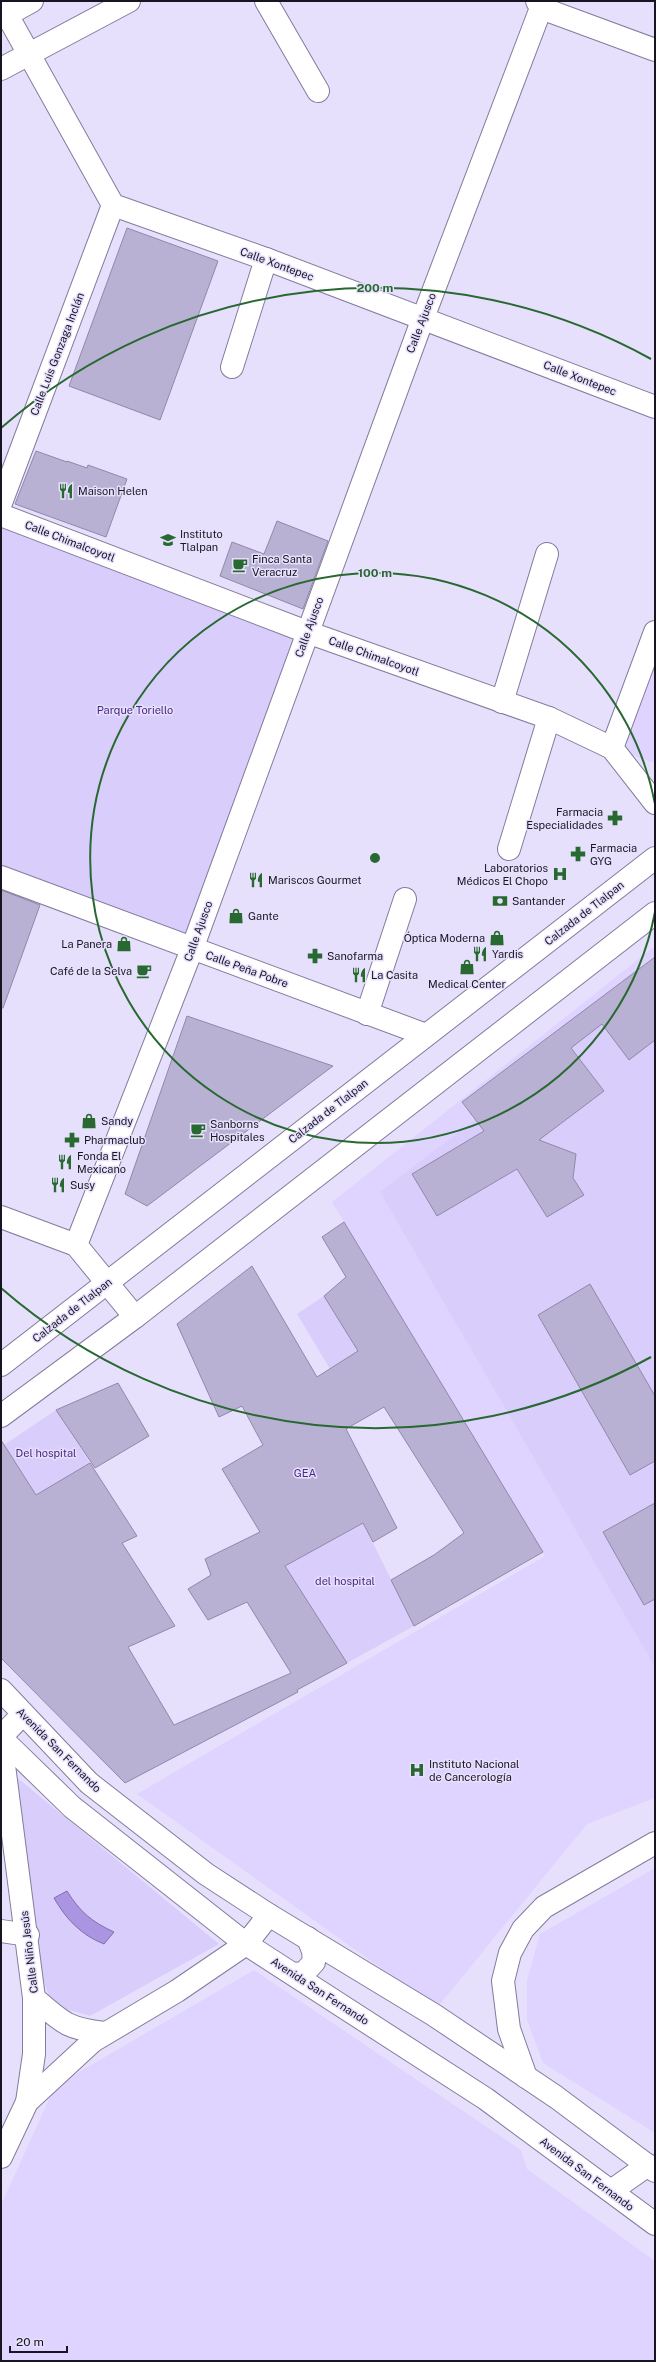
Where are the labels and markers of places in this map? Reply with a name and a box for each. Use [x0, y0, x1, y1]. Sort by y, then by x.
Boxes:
restaurant icon: Maison Helen [57, 482, 75, 500]
place label: Maison Helen [78, 485, 148, 497]
place label: Instituto Tlalpan [180, 528, 223, 553]
school or university icon: Instituto Tlalpan [159, 531, 177, 549]
place label: Finca Santa Veracruz [252, 553, 312, 578]
cafe icon: Finca Santa Veracruz [231, 556, 249, 574]
place label: Farmacia Especialidades [526, 806, 603, 831]
pharmacy icon: Farmacia Especialidades [606, 809, 624, 827]
place label: Farmacia GYG [590, 842, 637, 867]
pharmacy icon: Farmacia GYG [569, 845, 587, 863]
centre of rings [368, 851, 382, 865]
place label: Laboratorios Médicos El Chopo [457, 862, 548, 887]
hospital icon: Laboratorios Médicos El Chopo [551, 865, 569, 883]
restaurant icon: Mariscos Gourmet [247, 871, 265, 889]
place label: Mariscos Gourmet [268, 874, 362, 886]
bank icon: Santander [491, 892, 509, 910]
place label: Santander [512, 895, 565, 907]
shop icon: Gante [227, 907, 245, 925]
place label: Gante [248, 910, 279, 922]
shop icon: Óptica Moderna [488, 929, 506, 947]
place label: Óptica Moderna [404, 931, 485, 944]
shop icon: La Panera [115, 935, 133, 953]
place label: La Panera [61, 938, 112, 950]
restaurant icon: Yardis [471, 945, 489, 963]
pharmacy icon: Sanofarma [306, 947, 324, 965]
place label: Yardis [492, 948, 524, 960]
place label: Sanofarma [327, 950, 383, 962]
shop icon: Medical Center [458, 958, 476, 976]
cafe icon: Café de la Selva [135, 962, 153, 980]
place label: Café de la Selva [50, 965, 132, 977]
restaurant icon: La Casita [350, 966, 368, 984]
place label: La Casita [371, 969, 418, 981]
place label: Medical Center [428, 978, 506, 990]
shop icon: Sandy [80, 1112, 98, 1130]
place label: Sandy [101, 1115, 133, 1127]
place label: Sanborns Hospitales [210, 1118, 265, 1143]
cafe icon: Sanborns Hospitales [189, 1121, 207, 1139]
pharmacy icon: Pharmaclub [63, 1131, 81, 1149]
place label: Pharmaclub [84, 1134, 146, 1146]
place label: Fonda El Mexicano [77, 1150, 126, 1175]
restaurant icon: Fonda El Mexicano [56, 1153, 74, 1171]
restaurant icon: Susy [49, 1176, 67, 1194]
place label: Susy [70, 1179, 95, 1191]
place label: Instituto Nacional de Cancerología [429, 1758, 519, 1783]
hospital icon: Instituto Nacional de Cancerología [408, 1761, 426, 1779]

